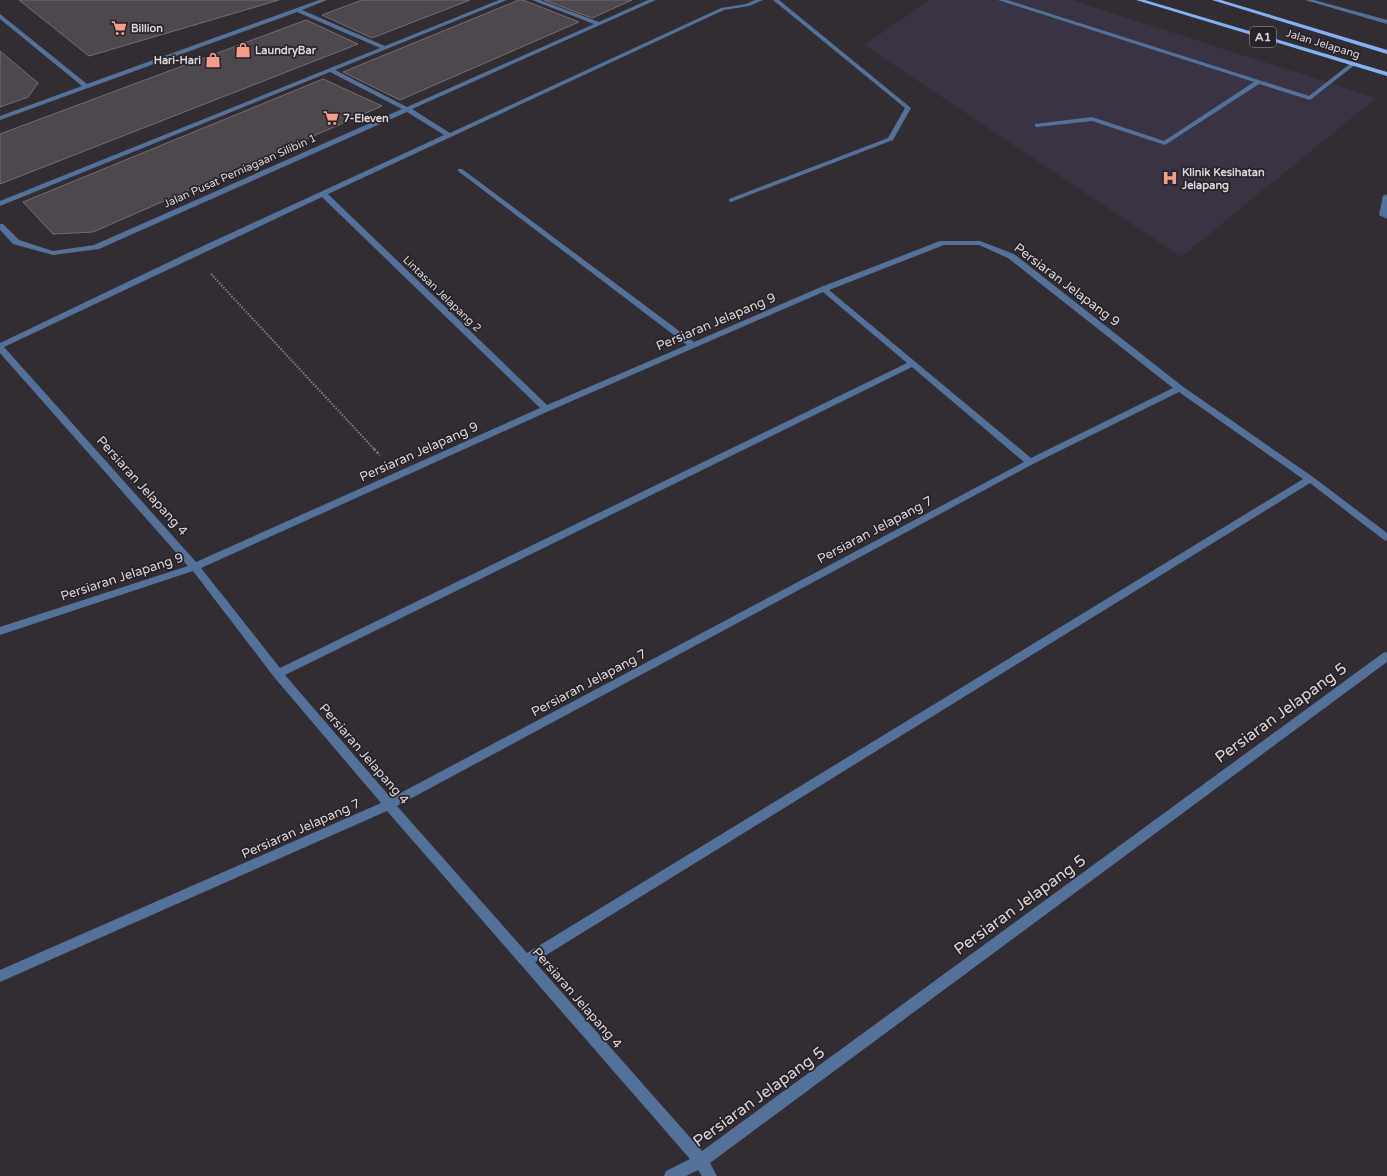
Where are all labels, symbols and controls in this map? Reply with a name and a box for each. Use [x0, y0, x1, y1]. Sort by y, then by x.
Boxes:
supermarket icon: Billion [110, 19, 128, 37]
place label: Billion [131, 22, 163, 35]
road number: A1 [1250, 27, 1276, 47]
street label: Jalan Jelapang [1284, 27, 1362, 61]
shop icon: LaundryBar [234, 41, 252, 59]
place label: LaundryBar [255, 44, 317, 58]
shop icon: Hari-Hari [204, 51, 222, 69]
place label: Hari-Hari [154, 54, 201, 67]
supermarket icon: 7-Eleven [322, 109, 340, 127]
place label: 7-Eleven [343, 112, 389, 125]
street label: Jalan Pusat Perniagaan Silibin 1 [162, 131, 318, 211]
place label: Klinik Kesihatan Jelapang [1181, 166, 1265, 193]
hospital icon: Klinik Kesihatan Jelapang [1161, 169, 1179, 187]
street label: Persiaran Jelapang 9 [1011, 240, 1123, 330]
street label: Lintasan Jelapang 2 [400, 253, 484, 335]
street label: Persiaran Jelapang 9 [654, 290, 778, 354]
street label: Persiaran Jelapang 9 [357, 419, 481, 485]
street label: Persiaran Jelapang 4 [93, 433, 191, 539]
street label: Persiaran Jelapang 7 [815, 493, 935, 567]
street label: Persiaran Jelapang 9 [58, 550, 186, 604]
street label: Persiaran Jelapang 7 [529, 646, 649, 720]
street label: Persiaran Jelapang 5 [1211, 658, 1351, 768]
street label: Persiaran Jelapang 4 [316, 700, 412, 808]
street label: Persiaran Jelapang 7 [239, 796, 363, 862]
street label: Persiaran Jelapang 5 [950, 850, 1090, 960]
street label: Persiaran Jelapang 4 [529, 944, 625, 1052]
street label: Persiaran Jelapang 5 [689, 1042, 829, 1152]

